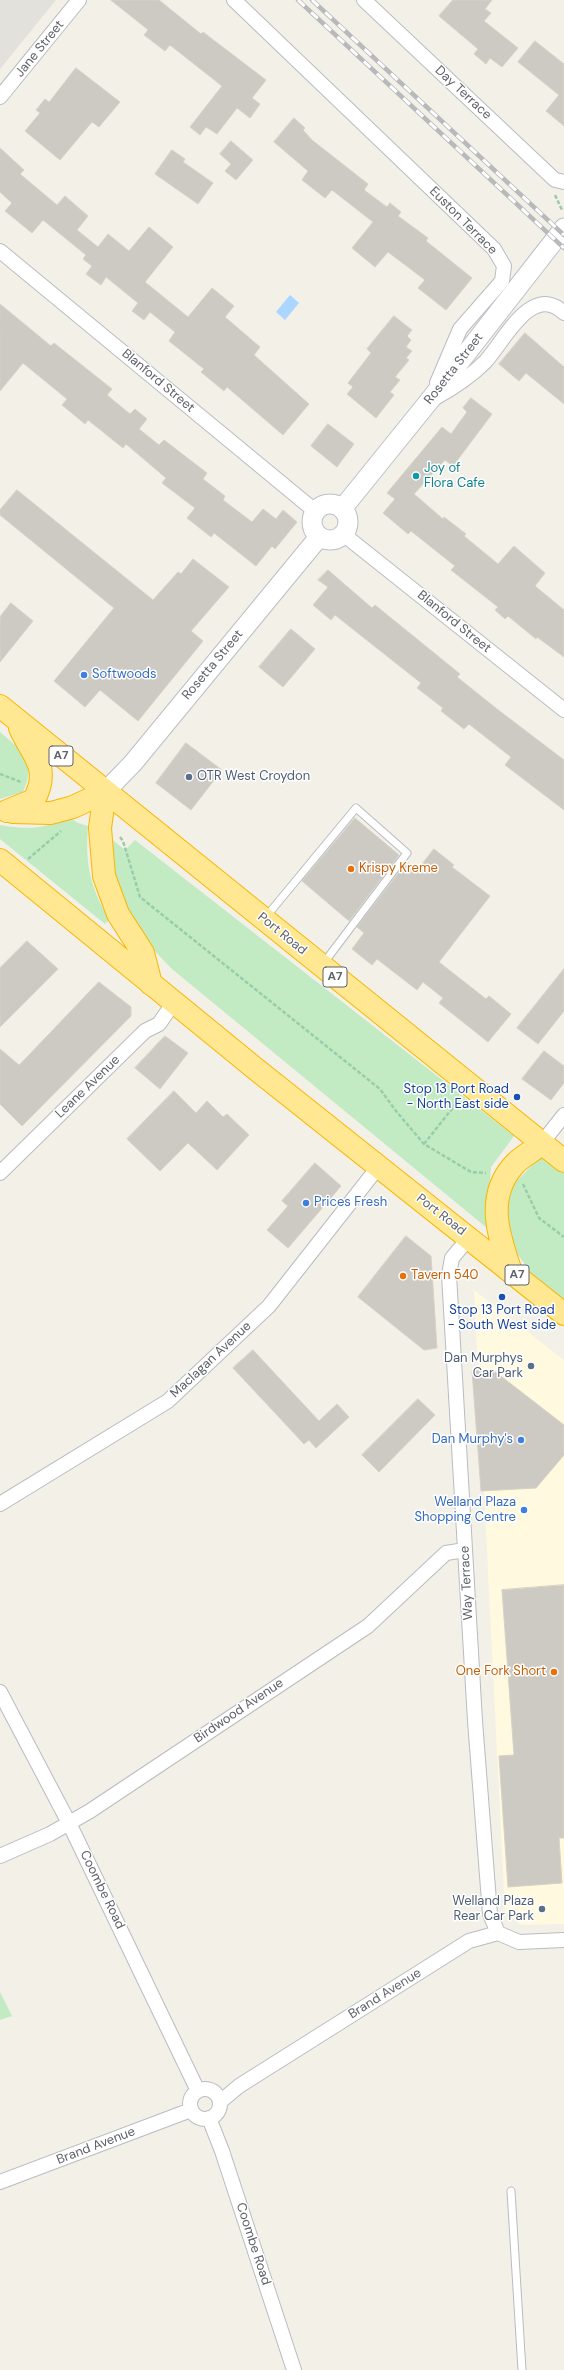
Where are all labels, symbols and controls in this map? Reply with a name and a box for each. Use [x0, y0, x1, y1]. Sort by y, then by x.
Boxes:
street label: Jane Street [12, 17, 68, 81]
street label: Day Terrace [432, 63, 494, 123]
street label: Euston Terrace [426, 184, 500, 258]
street label: Rosetta Street [421, 330, 487, 408]
street label: Blanford Street [118, 346, 198, 416]
place label: Joy of Flora Cafe [424, 461, 485, 492]
marker: Joy of Flora Cafe [411, 471, 421, 481]
street label: Blanford Street [414, 588, 494, 656]
street label: Rosetta Street [179, 627, 247, 703]
place label: Softwoods [92, 667, 157, 683]
marker: Softwoods [79, 670, 89, 680]
road number: A7 [49, 746, 73, 766]
place label: OTR West Croydon [197, 769, 310, 785]
marker: OTR West Croydon [184, 772, 194, 782]
place label: Krispy Kreme [359, 861, 438, 877]
marker: Krispy Kreme [346, 864, 356, 874]
street label: Port Road [254, 910, 310, 958]
road number: A7 [323, 967, 347, 987]
street label: Leane Avenue [53, 1052, 123, 1122]
place label: Stop 13 Port Road - North East side [404, 1082, 509, 1113]
marker: Stop 13 Port Road - North East side [512, 1092, 522, 1102]
street label: Port Road [413, 1191, 469, 1239]
place label: Prices Fresh [314, 1195, 387, 1211]
marker: Prices Fresh [301, 1198, 311, 1208]
road number: A7 [505, 1265, 529, 1285]
place label: Tavern 540 [411, 1268, 479, 1284]
marker: Tavern 540 [398, 1271, 408, 1281]
marker: Stop 13 Port Road - South West side [497, 1292, 507, 1302]
place label: Stop 13 Port Road - South West side [448, 1303, 556, 1334]
street label: Maclagan Avenue [167, 1319, 255, 1401]
place label: Dan Murphys Car Park [444, 1351, 523, 1382]
marker: Dan Murphys Car Park [526, 1361, 536, 1371]
place label: Dan Murphy's [432, 1432, 513, 1448]
marker: Dan Murphy's [516, 1435, 526, 1445]
place label: Welland Plaza Shopping Centre [414, 1495, 516, 1526]
marker: Welland Plaza Shopping Centre [519, 1505, 529, 1515]
street label: Way Terrace [457, 1545, 477, 1621]
place label: One Fork Short [456, 1664, 546, 1680]
marker: One Fork Short [549, 1667, 559, 1677]
street label: Birdwood Avenue [191, 1675, 287, 1747]
street label: Coombe Road [76, 1848, 128, 1932]
place label: Welland Plaza Rear Car Park [452, 1894, 534, 1925]
marker: Welland Plaza Rear Car Park [537, 1904, 547, 1914]
street label: Brand Avenue [346, 1965, 424, 2023]
street label: Brand Avenue [54, 2124, 138, 2168]
street label: Coombe Road [232, 2201, 274, 2287]

